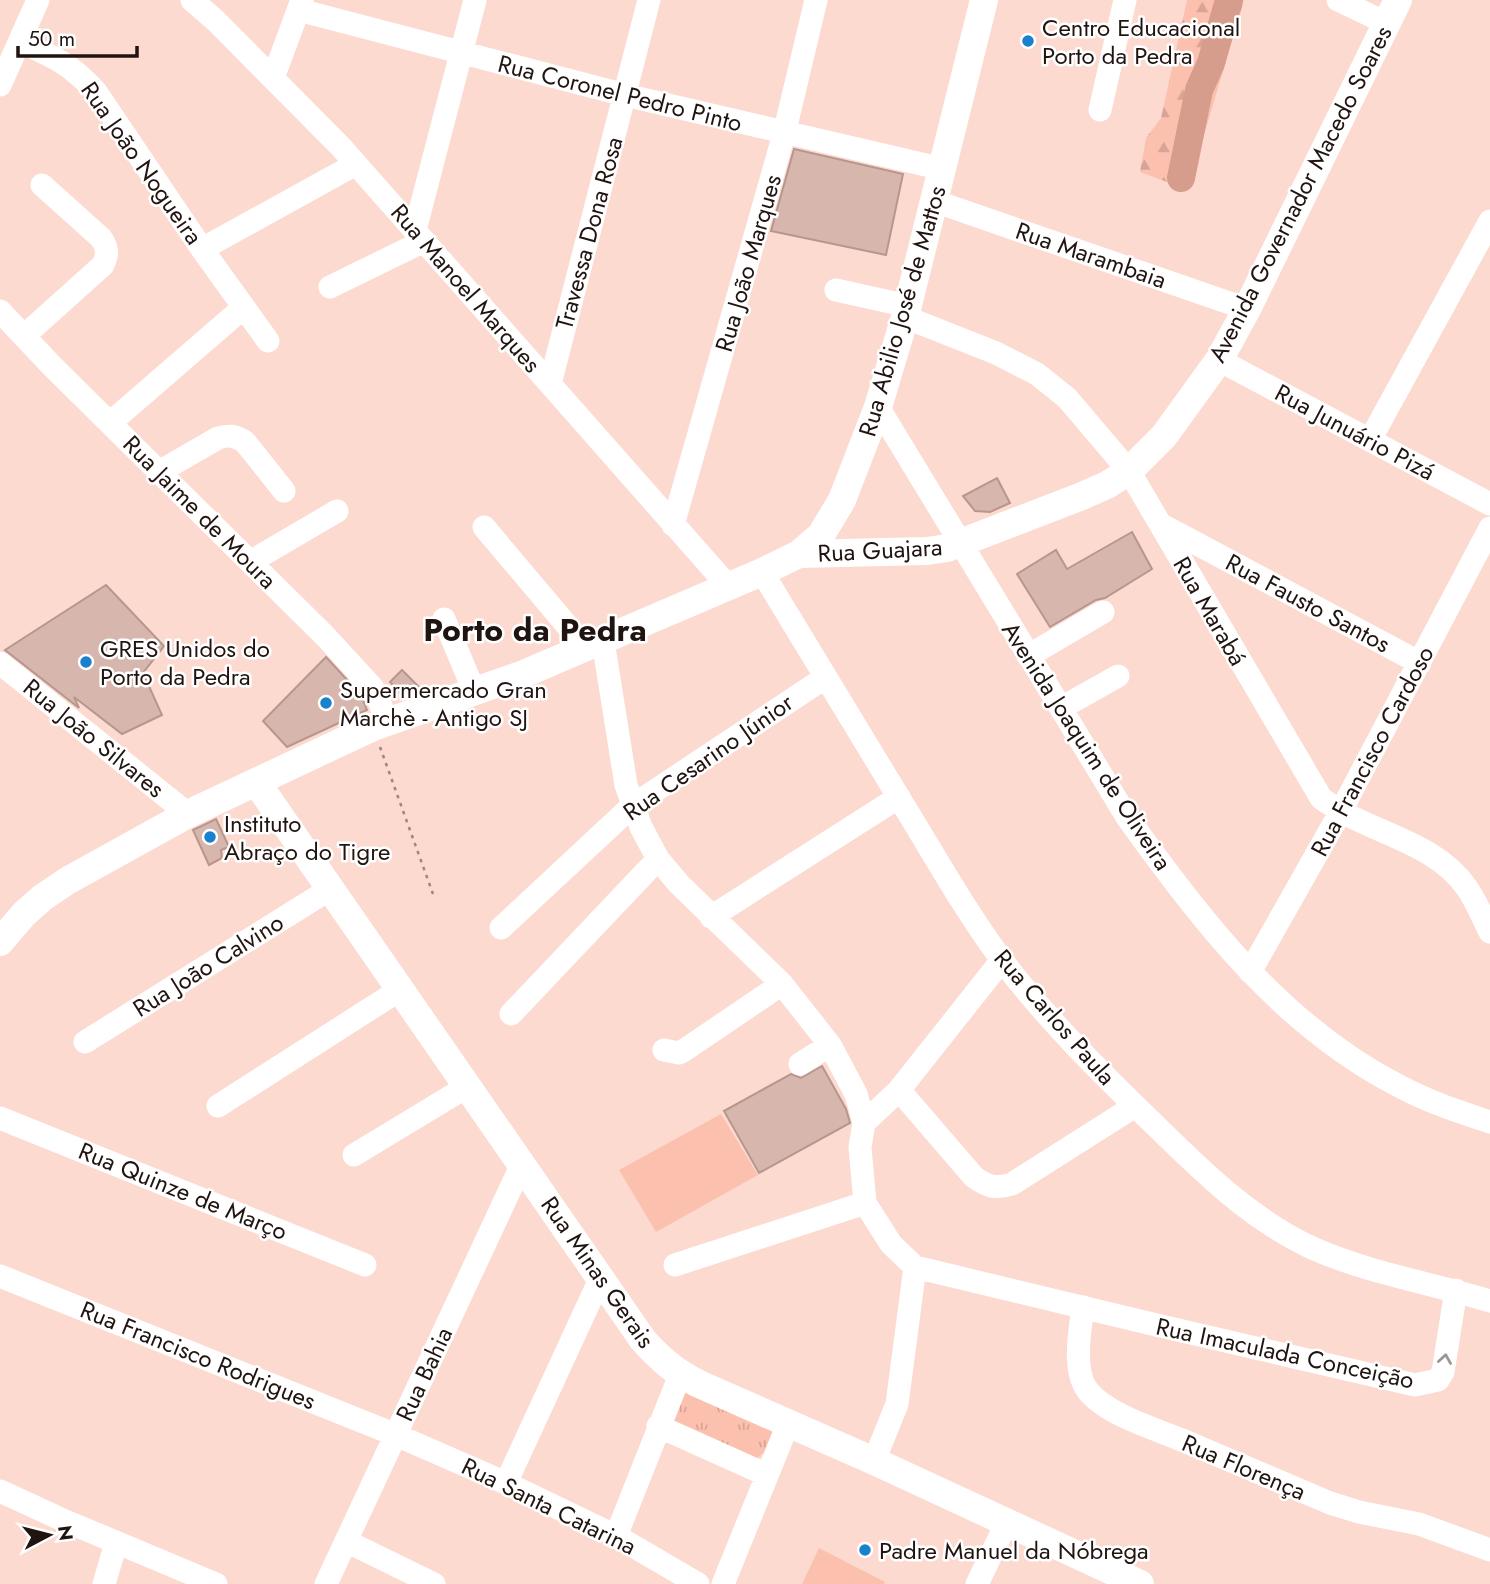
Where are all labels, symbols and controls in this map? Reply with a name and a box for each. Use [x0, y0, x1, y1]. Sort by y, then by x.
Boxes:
place label: Centro Educacional Porto da Pedra [1042, 10, 1240, 73]
scale bar [18, 14, 136, 58]
street label: Avenida Governador Macedo Soares [1200, 20, 1400, 368]
text: 50 m [28, 24, 75, 54]
marker: Centro Educacional Porto da Pedra [1020, 33, 1036, 49]
street label: Rua Coronel Pedro Pinto [494, 46, 746, 140]
street label: Rua João Nogueira [73, 74, 211, 252]
street label: Travessa Dona Rosa [546, 133, 632, 333]
street label: Rua João Marques [706, 170, 790, 356]
street label: Rua Abilio José de Mattos [849, 182, 955, 440]
street label: Rua Manoel Marques [383, 196, 549, 380]
street label: Rua Marambaia [1011, 213, 1171, 297]
street label: Rua Junuário Pizá [1269, 375, 1441, 489]
street label: Rua Jaime de Moura [115, 427, 285, 597]
street label: Rua Guajara [817, 529, 943, 571]
street label: Rua Fausto Santos [1220, 545, 1396, 661]
street label: Rua Marabá [1165, 550, 1255, 672]
district label: Porto da Pedra [423, 607, 647, 653]
street label: Avenida Joaquim de Oliveira [993, 615, 1181, 877]
place label: GRES Unidos do Porto da Pedra [100, 631, 270, 694]
street label: Rua Francisco Cardoso [1302, 640, 1442, 862]
marker: GRES Unidos do Porto da Pedra [78, 654, 94, 670]
street label: Rua João Silvares [16, 670, 172, 806]
place label: Supermercado Gran Marchè - Antigo SJ [340, 672, 547, 735]
street label: Rua Cesarino Júnior [616, 685, 801, 829]
marker: Supermercado Gran Marchè - Antigo SJ [318, 695, 334, 711]
place label: Instituto Abraço do Tigre [224, 806, 390, 869]
marker: Instituto Abraço do Tigre [202, 829, 218, 845]
street label: Rua João Calvino [126, 905, 290, 1025]
street label: Rua Carlos Paula [986, 941, 1124, 1093]
street label: Rua Quinze de Março [73, 1133, 293, 1249]
street label: Rua Minas Gerais [533, 1189, 663, 1355]
street label: Rua Francisco Rodrigues [75, 1292, 321, 1418]
street label: Rua Imaculada Conceição [1153, 1309, 1417, 1397]
street label: Rua Bahia [387, 1321, 461, 1427]
one-way arrow [1437, 1353, 1452, 1365]
street label: Rua Florença [1177, 1425, 1311, 1509]
street label: Rua Santa Catarina [456, 1449, 642, 1563]
north arrow [14, 1500, 84, 1570]
text: N [51, 1524, 80, 1542]
place label: Padre Manuel da Nóbrega [879, 1533, 1149, 1568]
marker: Padre Manuel da Nóbrega [857, 1542, 873, 1558]

